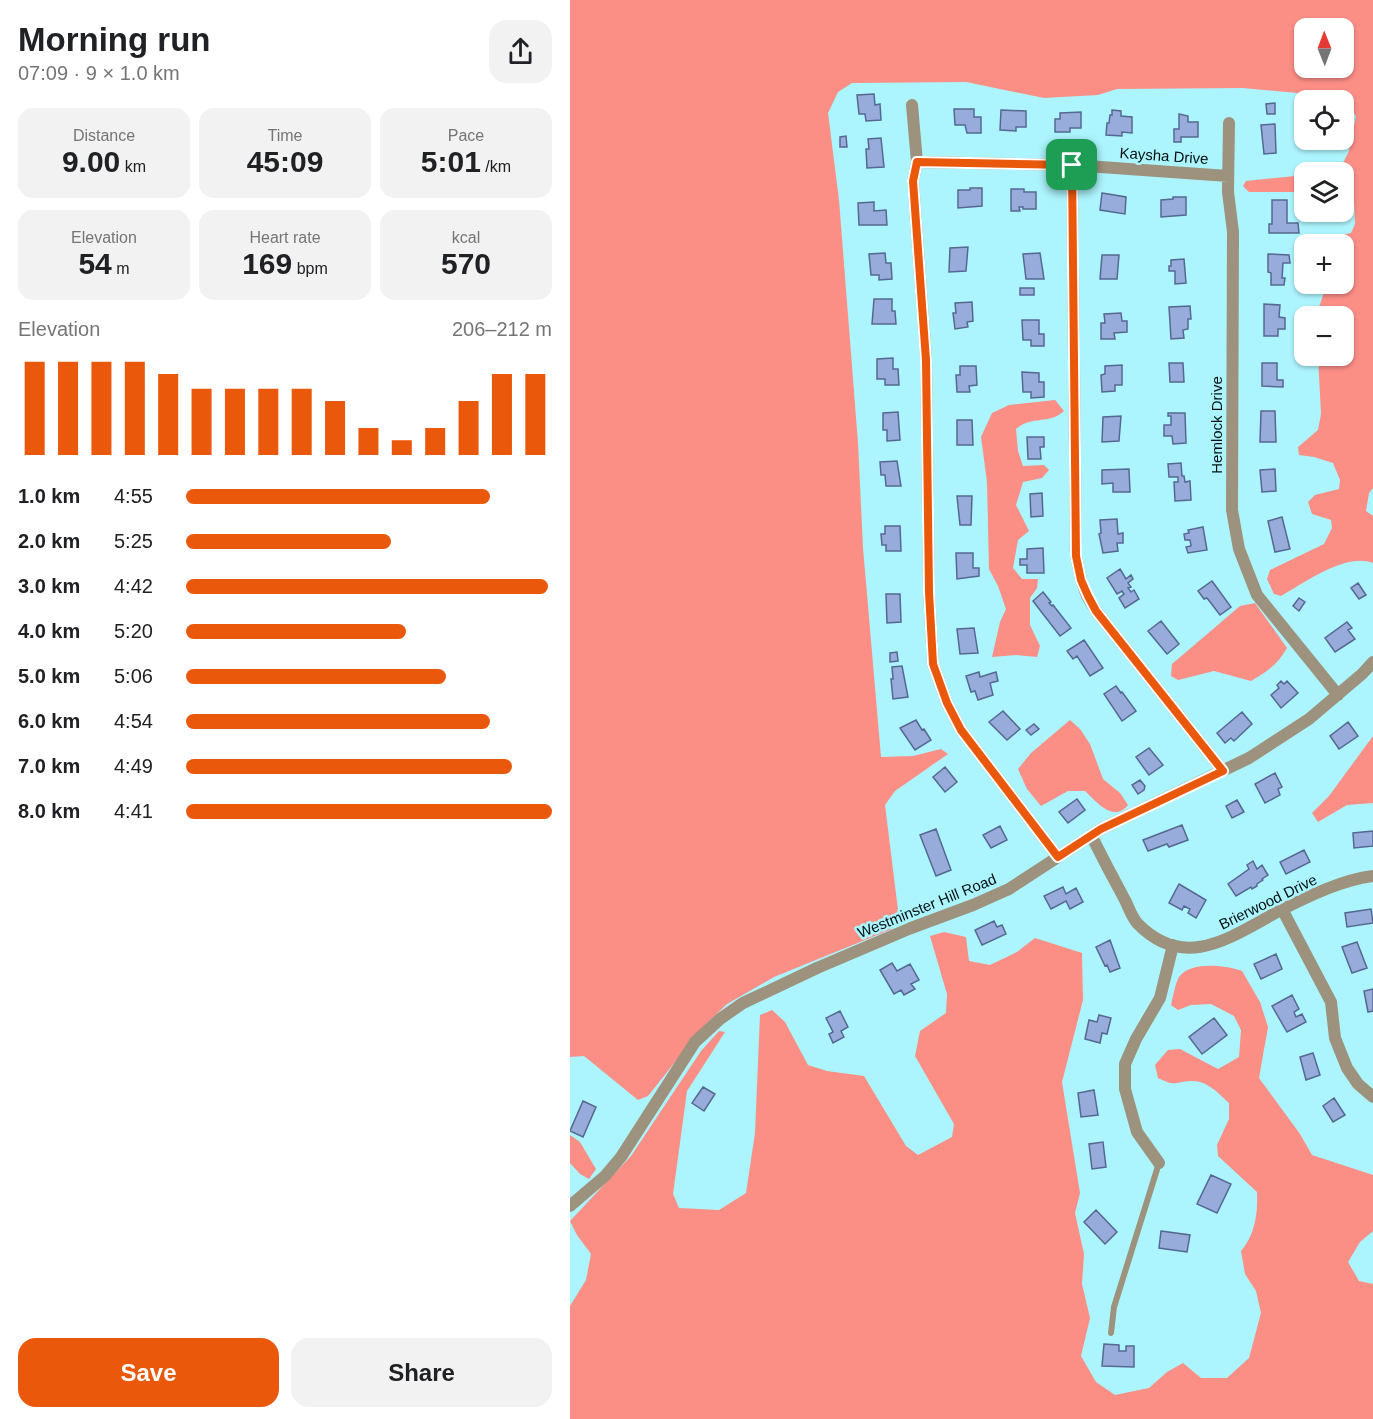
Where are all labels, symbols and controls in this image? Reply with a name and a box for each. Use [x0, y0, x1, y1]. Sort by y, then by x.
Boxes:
north arrow [1294, 18, 1354, 78]
map controls [1294, 18, 1354, 366]
button: share [489, 20, 552, 83]
text: Morning run [18, 21, 210, 58]
text: 07:09 · 9 × 1.0 km [18, 62, 180, 84]
button: locate [1294, 90, 1354, 150]
text: Distance [73, 127, 135, 144]
text: Time [268, 127, 302, 144]
text: Pace [448, 127, 484, 144]
pin [1046, 139, 1097, 190]
street label: Kaysha Drive [1119, 144, 1209, 167]
text: 9.00 [62, 145, 120, 178]
text: 45:09 [247, 145, 323, 178]
text: 5:01 [421, 145, 481, 178]
icon: arrive [1055, 148, 1088, 181]
text: km [120, 158, 146, 175]
text: /km [481, 158, 511, 175]
button: layers [1294, 162, 1354, 222]
text: Elevation [71, 229, 137, 246]
text: Heart rate [249, 229, 321, 246]
text: kcal [452, 229, 480, 246]
button: + [1294, 234, 1354, 294]
text: 54 [78, 247, 112, 280]
text: 169 [242, 247, 292, 280]
text: 570 [441, 247, 491, 280]
text: m [112, 260, 130, 277]
text: bpm [292, 260, 328, 277]
button: − [1294, 306, 1354, 366]
text: Elevation [18, 318, 100, 340]
text: 206–212 m [452, 318, 552, 340]
street label: Hemlock Drive [1208, 376, 1225, 474]
text: 1.0 km [18, 485, 80, 507]
text: 4:55 [114, 485, 153, 507]
text: 2.0 km [18, 530, 80, 552]
text: 5:25 [114, 530, 153, 552]
text: 3.0 km [18, 575, 80, 597]
text: 4:42 [114, 575, 153, 597]
text: 4.0 km [18, 620, 80, 642]
text: 5:20 [114, 620, 153, 642]
text: 5.0 km [18, 665, 80, 687]
text: 5:06 [114, 665, 153, 687]
text: 6.0 km [18, 710, 80, 732]
text: 4:54 [114, 710, 153, 732]
text: 7.0 km [18, 755, 80, 777]
text: 4:49 [114, 755, 153, 777]
text: 8.0 km [18, 800, 80, 822]
text: 4:41 [114, 800, 153, 822]
street label: Westminster Hill Road [855, 870, 999, 941]
street label: Brierwood Drive [1216, 871, 1319, 933]
button: Save [18, 1338, 279, 1407]
button: Share [291, 1338, 552, 1407]

